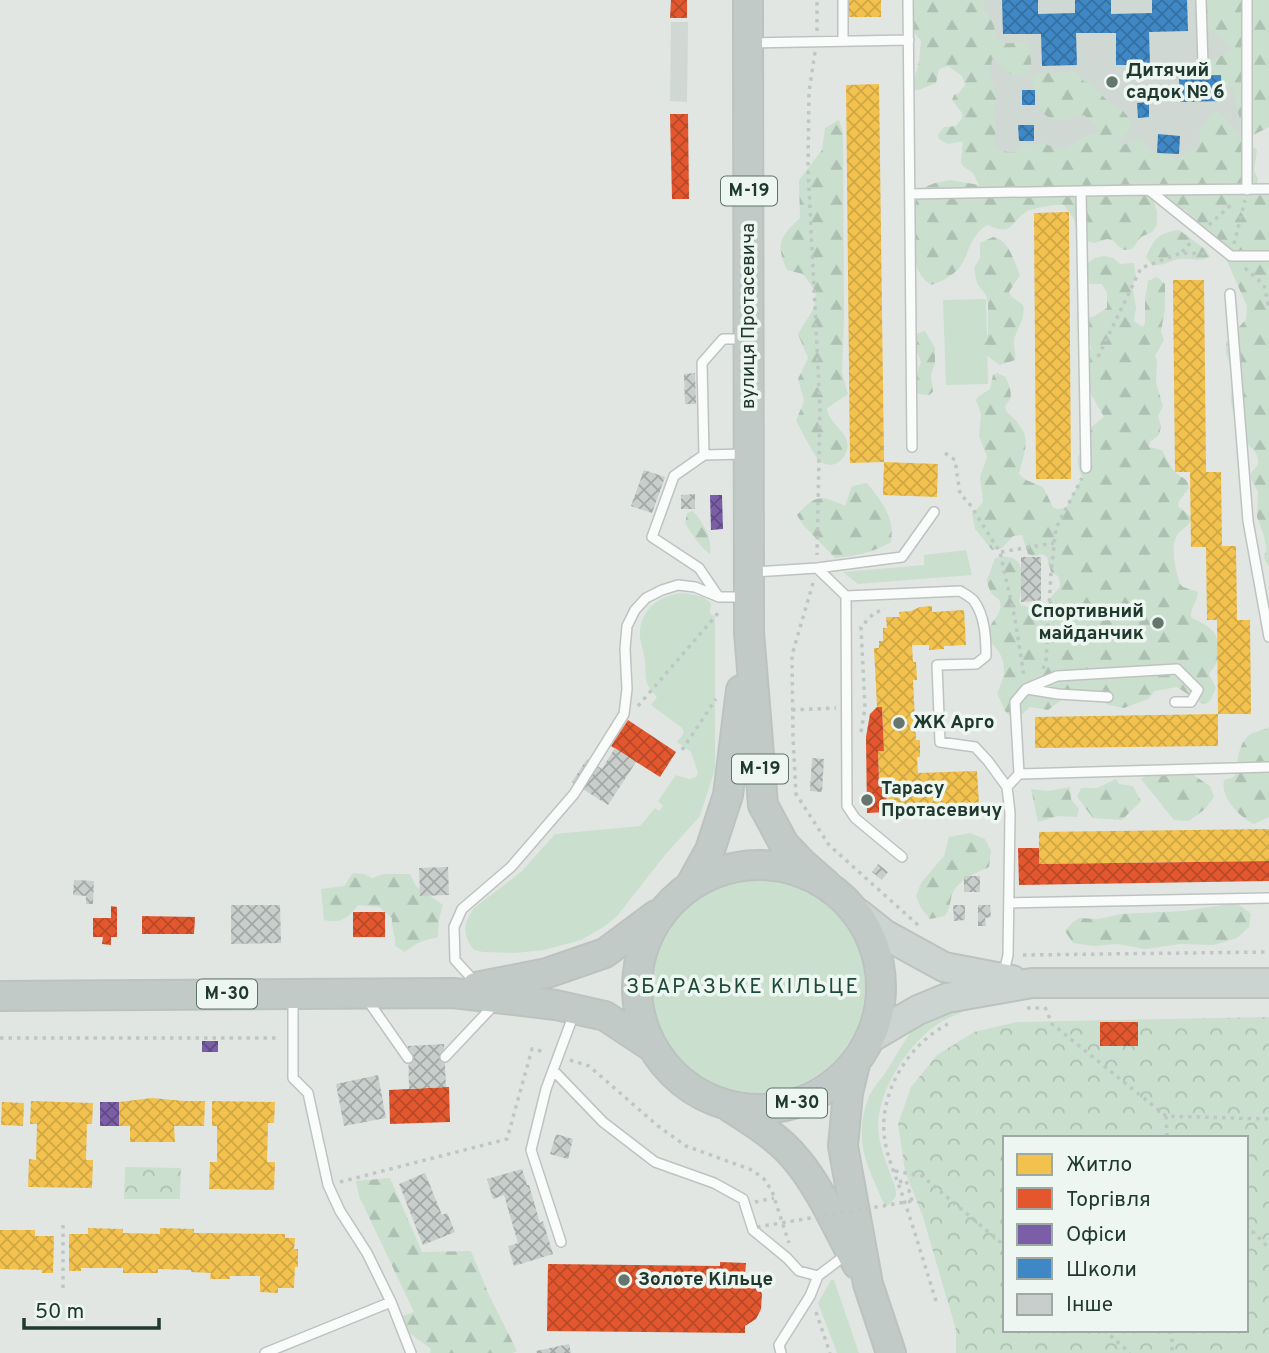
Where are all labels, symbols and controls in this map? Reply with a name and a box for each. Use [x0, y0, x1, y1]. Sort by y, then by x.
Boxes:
place label: Дитячий садок № 6 [1126, 59, 1225, 105]
marker: Дитячий садок № 6 [1104, 74, 1120, 90]
road number: М-19 [721, 176, 777, 206]
street label: вулиця Протасевича [737, 223, 761, 409]
place label: Спортивний майданчик [1031, 600, 1144, 646]
marker: Спортивний майданчик [1150, 615, 1166, 631]
place label: ЖК Арго [913, 711, 994, 735]
marker: ЖК Арго [891, 715, 907, 731]
road number: М-19 [732, 754, 788, 784]
place label: Тарасу Протасевичу [881, 777, 1002, 823]
marker: Тарасу Протасевичу [859, 792, 875, 808]
district label: ЗБАРАЗЬКЕ КІЛЬЦЕ [626, 974, 860, 1001]
road number: М-30 [197, 979, 257, 1009]
road number: М-30 [767, 1088, 827, 1118]
legend [1003, 1136, 1248, 1332]
text: Житло [1066, 1152, 1132, 1179]
text: Торгівля [1066, 1187, 1151, 1214]
text: Офіси [1066, 1222, 1127, 1249]
text: Школи [1066, 1257, 1137, 1284]
place label: Золоте Кільце [638, 1268, 773, 1292]
marker: Золоте Кільце [616, 1272, 632, 1288]
scale bar [24, 1286, 159, 1330]
text: Інше [1066, 1292, 1113, 1319]
text: 50 m [35, 1299, 84, 1326]

